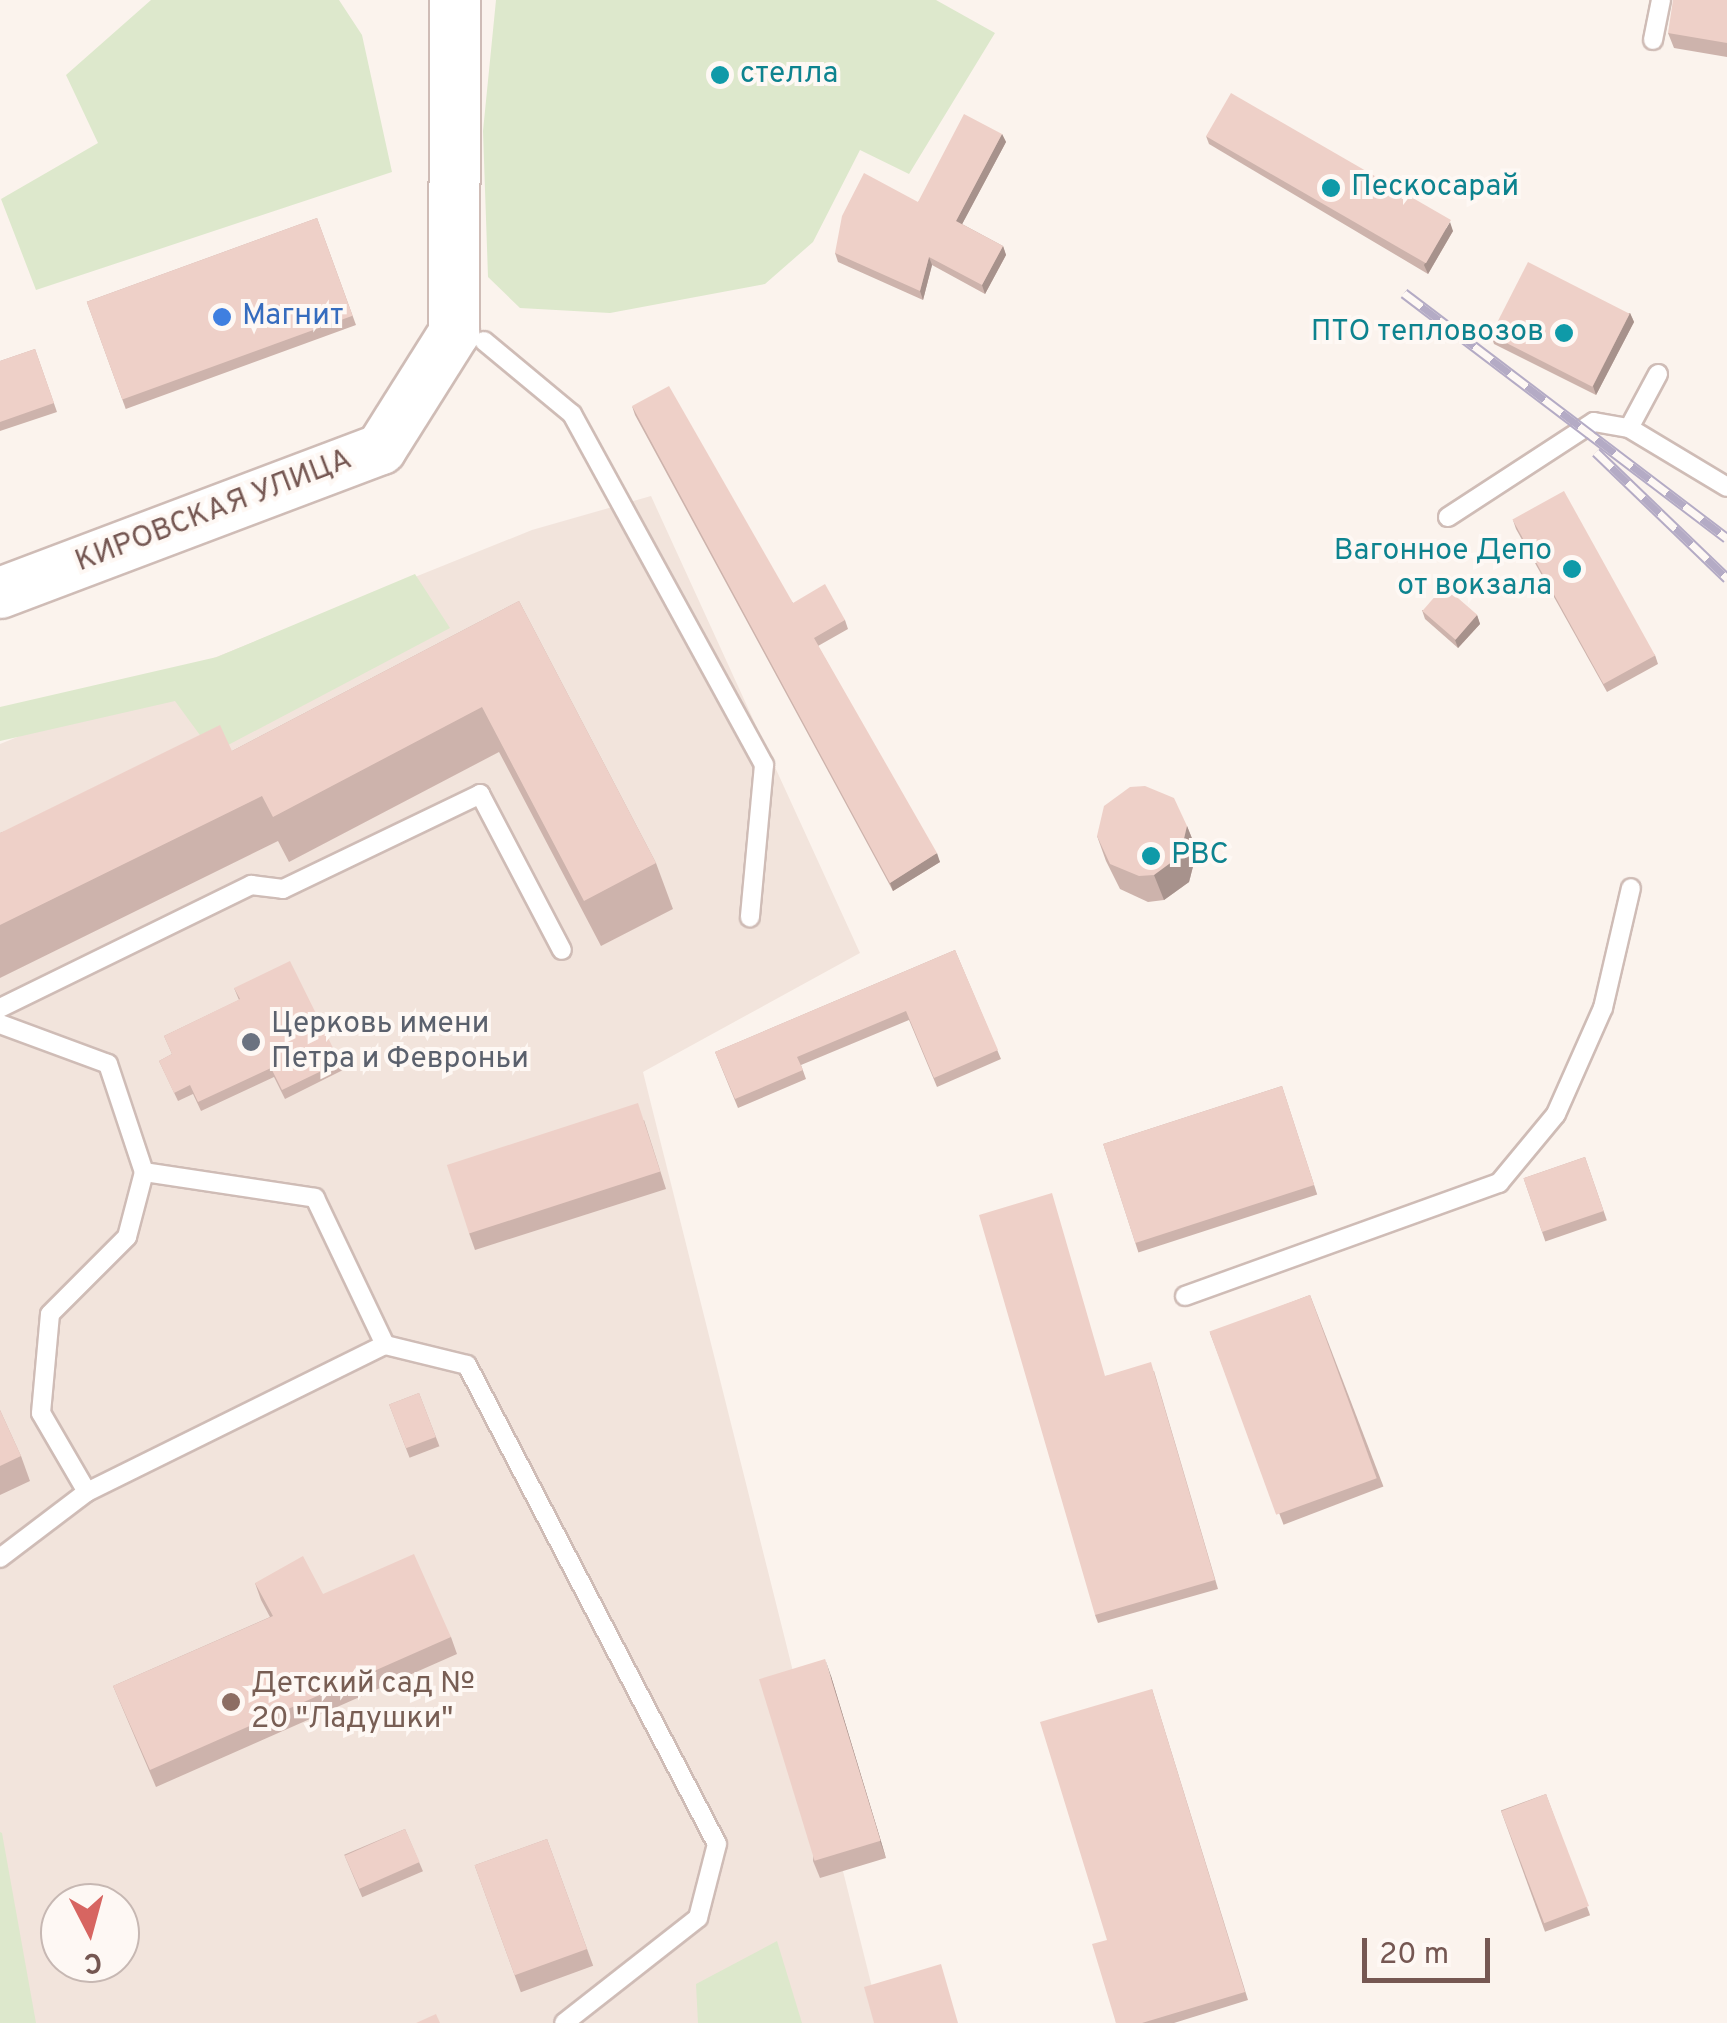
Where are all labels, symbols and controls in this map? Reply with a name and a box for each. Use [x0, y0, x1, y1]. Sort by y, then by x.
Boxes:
place label: стелла [740, 57, 838, 93]
marker: стелла [709, 64, 731, 86]
place label: Пескосарай [1351, 170, 1519, 206]
marker: Пескосарай [1320, 177, 1342, 199]
place label: Магнит [242, 299, 344, 335]
marker: Магнит [211, 306, 233, 328]
place label: ПТО тепловозов [1311, 315, 1544, 351]
marker: ПТО тепловозов [1553, 322, 1575, 344]
street label: КИРОВСКАЯ УЛИЦА [71, 443, 357, 581]
place label: Вагонное Депо от вокзала [1334, 534, 1552, 604]
marker: Вагонное Депо от вокзала [1561, 558, 1583, 580]
place label: РВС [1171, 838, 1229, 874]
marker: РВС [1140, 845, 1162, 867]
place label: Церковь имени Петра и Февроньи [271, 1007, 529, 1078]
marker: Церковь имени Петра и Февроньи [240, 1031, 262, 1053]
place label: Детский сад № 20 "Ладушки" [251, 1667, 475, 1738]
marker: Детский сад № 20 "Ладушки" [220, 1691, 242, 1713]
north arrow [40, 1883, 140, 1983]
scale bar [1367, 1918, 1494, 1980]
text: 20 m [1379, 1937, 1449, 1974]
text: С [82, 1942, 104, 1980]

